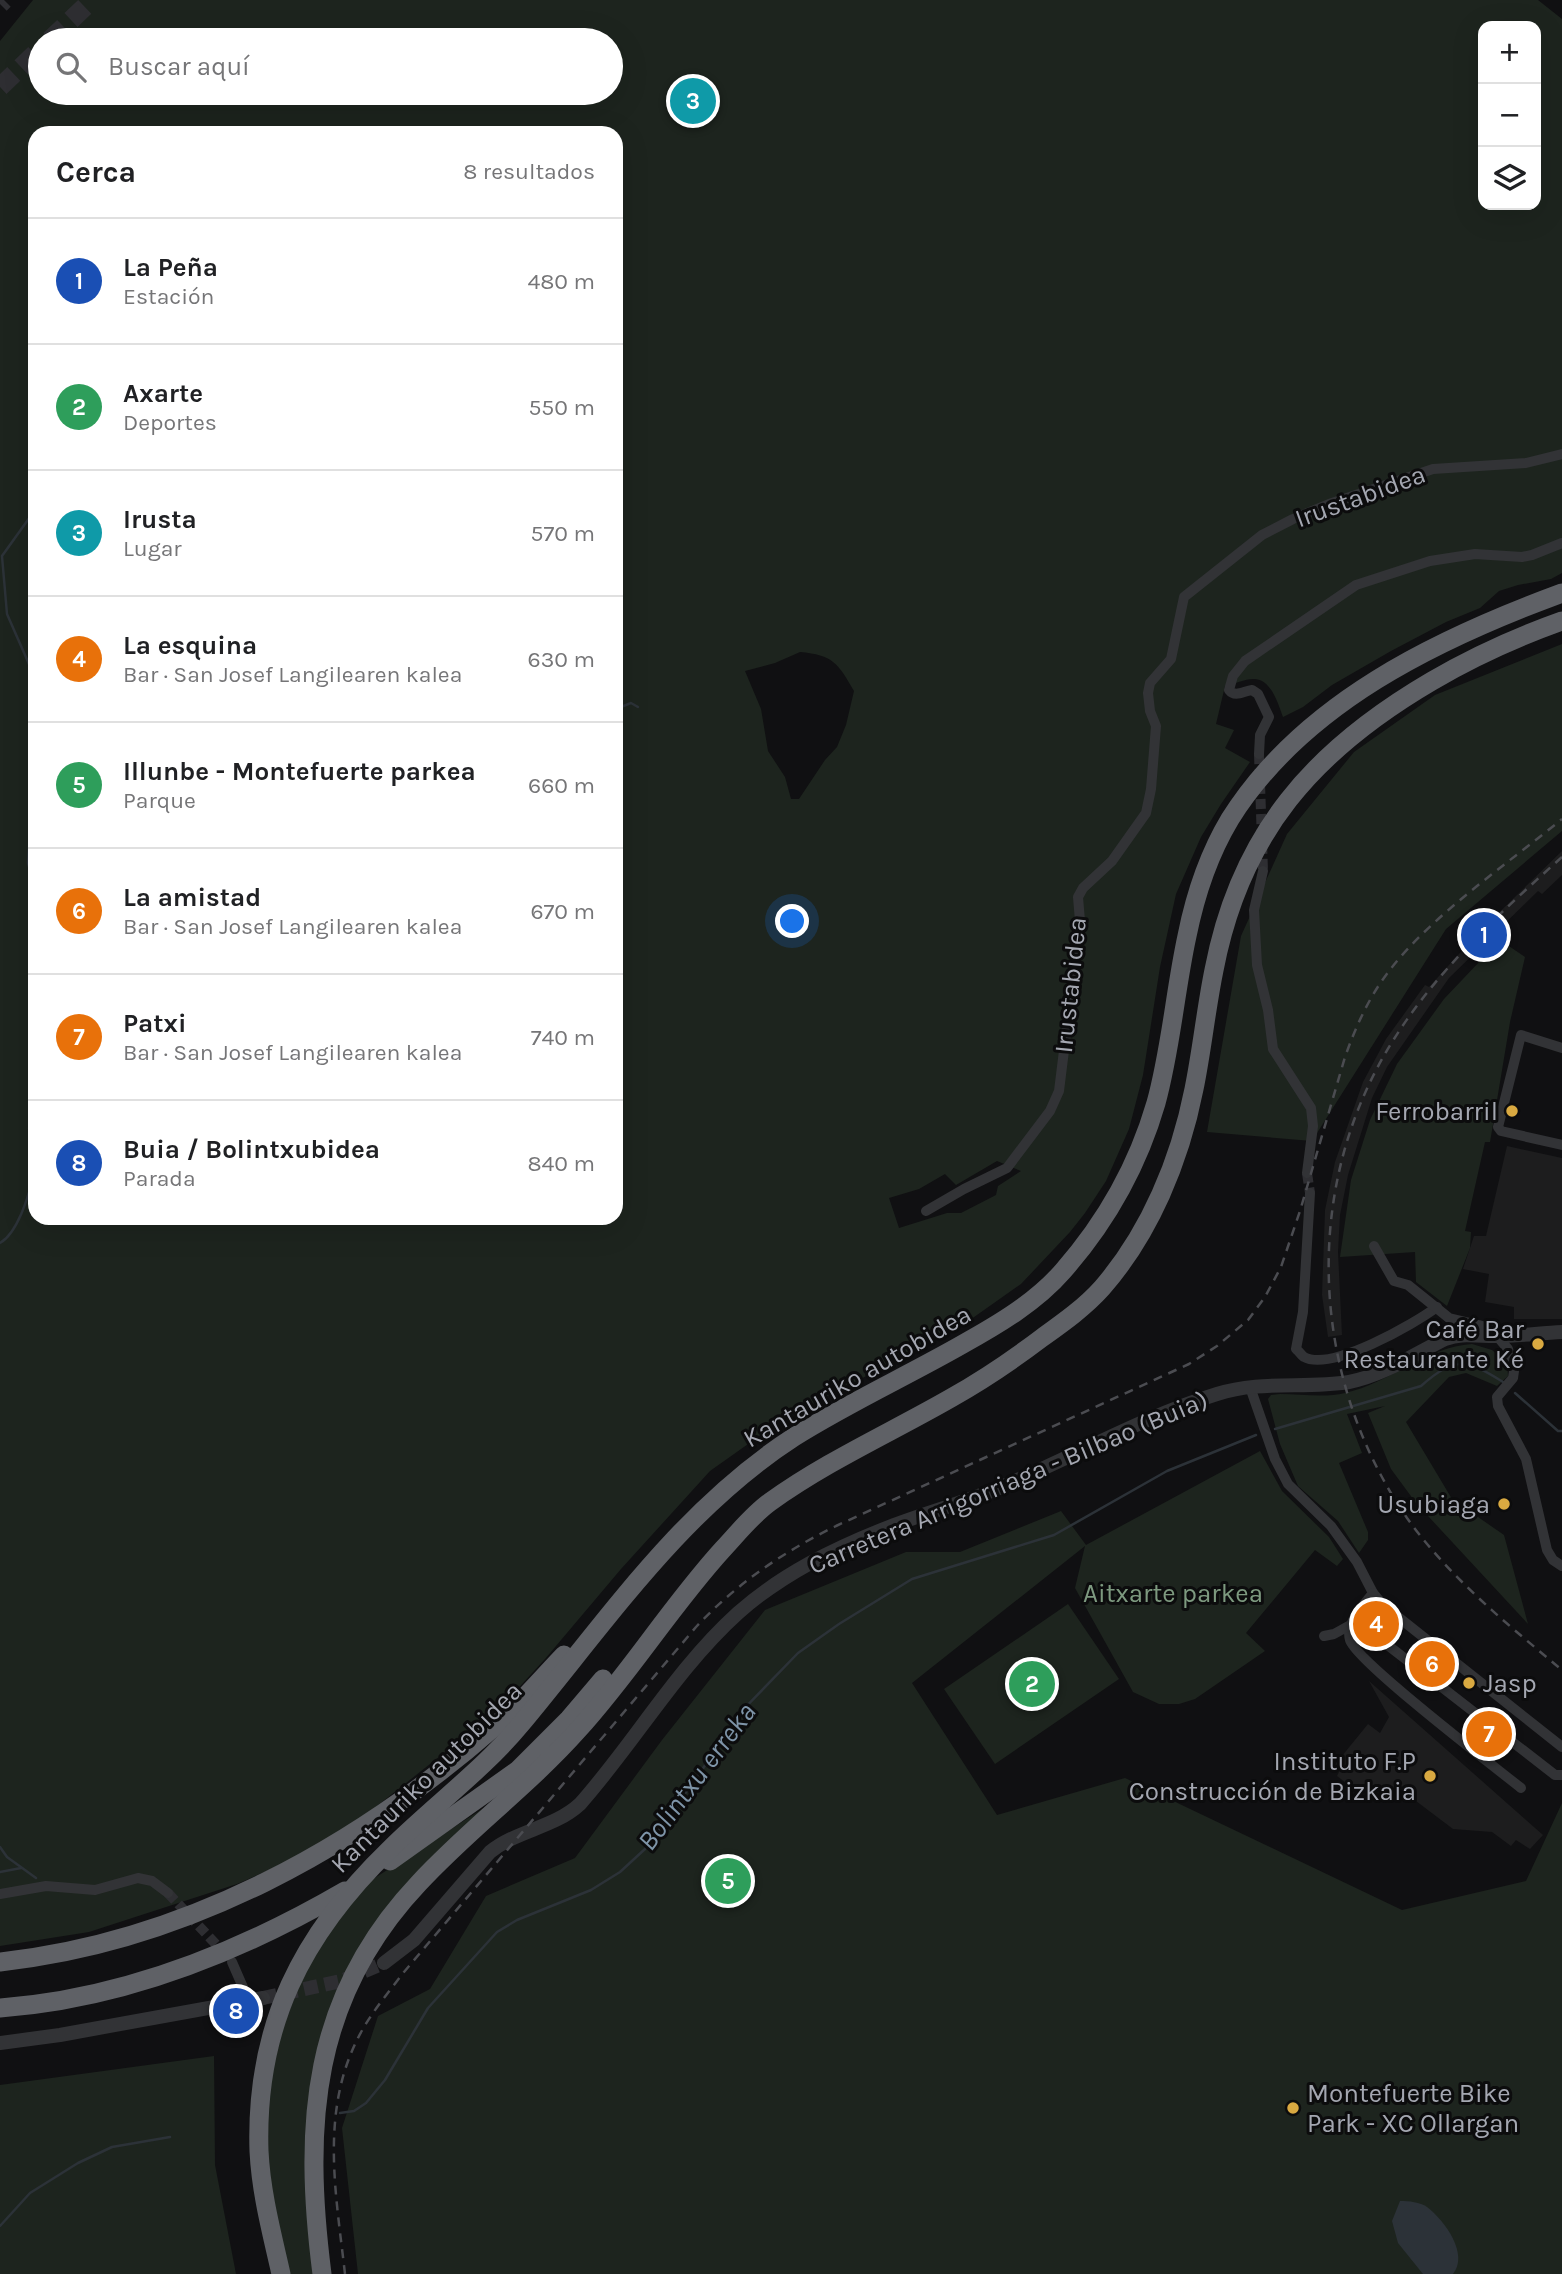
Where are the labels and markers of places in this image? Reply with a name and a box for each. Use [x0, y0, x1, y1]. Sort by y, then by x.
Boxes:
pin: 3 [670, 75, 716, 127]
pin: 1 [1461, 909, 1507, 961]
place label: Ferrobarril [1375, 1096, 1498, 1127]
marker: Ferrobarril [1504, 1103, 1520, 1119]
place label: Café Bar Restaurante Ké [1343, 1314, 1525, 1375]
marker: Café Bar Restaurante Ké [1530, 1336, 1546, 1352]
place label: Usubiaga [1377, 1489, 1490, 1520]
marker: Usubiaga [1496, 1496, 1512, 1512]
pin: 4 [1353, 1598, 1399, 1650]
pin: 6 [1409, 1638, 1455, 1690]
pin: 2 [1009, 1658, 1055, 1710]
place label: Jasp [1483, 1668, 1537, 1699]
marker: Jasp [1461, 1675, 1477, 1691]
pin: 7 [1466, 1708, 1512, 1760]
place label: Instituto F.P Construcción de Bizkaia [1129, 1746, 1416, 1807]
marker: Instituto F.P Construcción de Bizkaia [1422, 1768, 1438, 1784]
pin: 5 [705, 1855, 751, 1907]
pin: 8 [213, 1985, 259, 2037]
place label: Montefuerte Bike Park - XC Ollargan [1307, 2078, 1519, 2139]
marker: Montefuerte Bike Park - XC Ollargan [1285, 2100, 1301, 2116]

